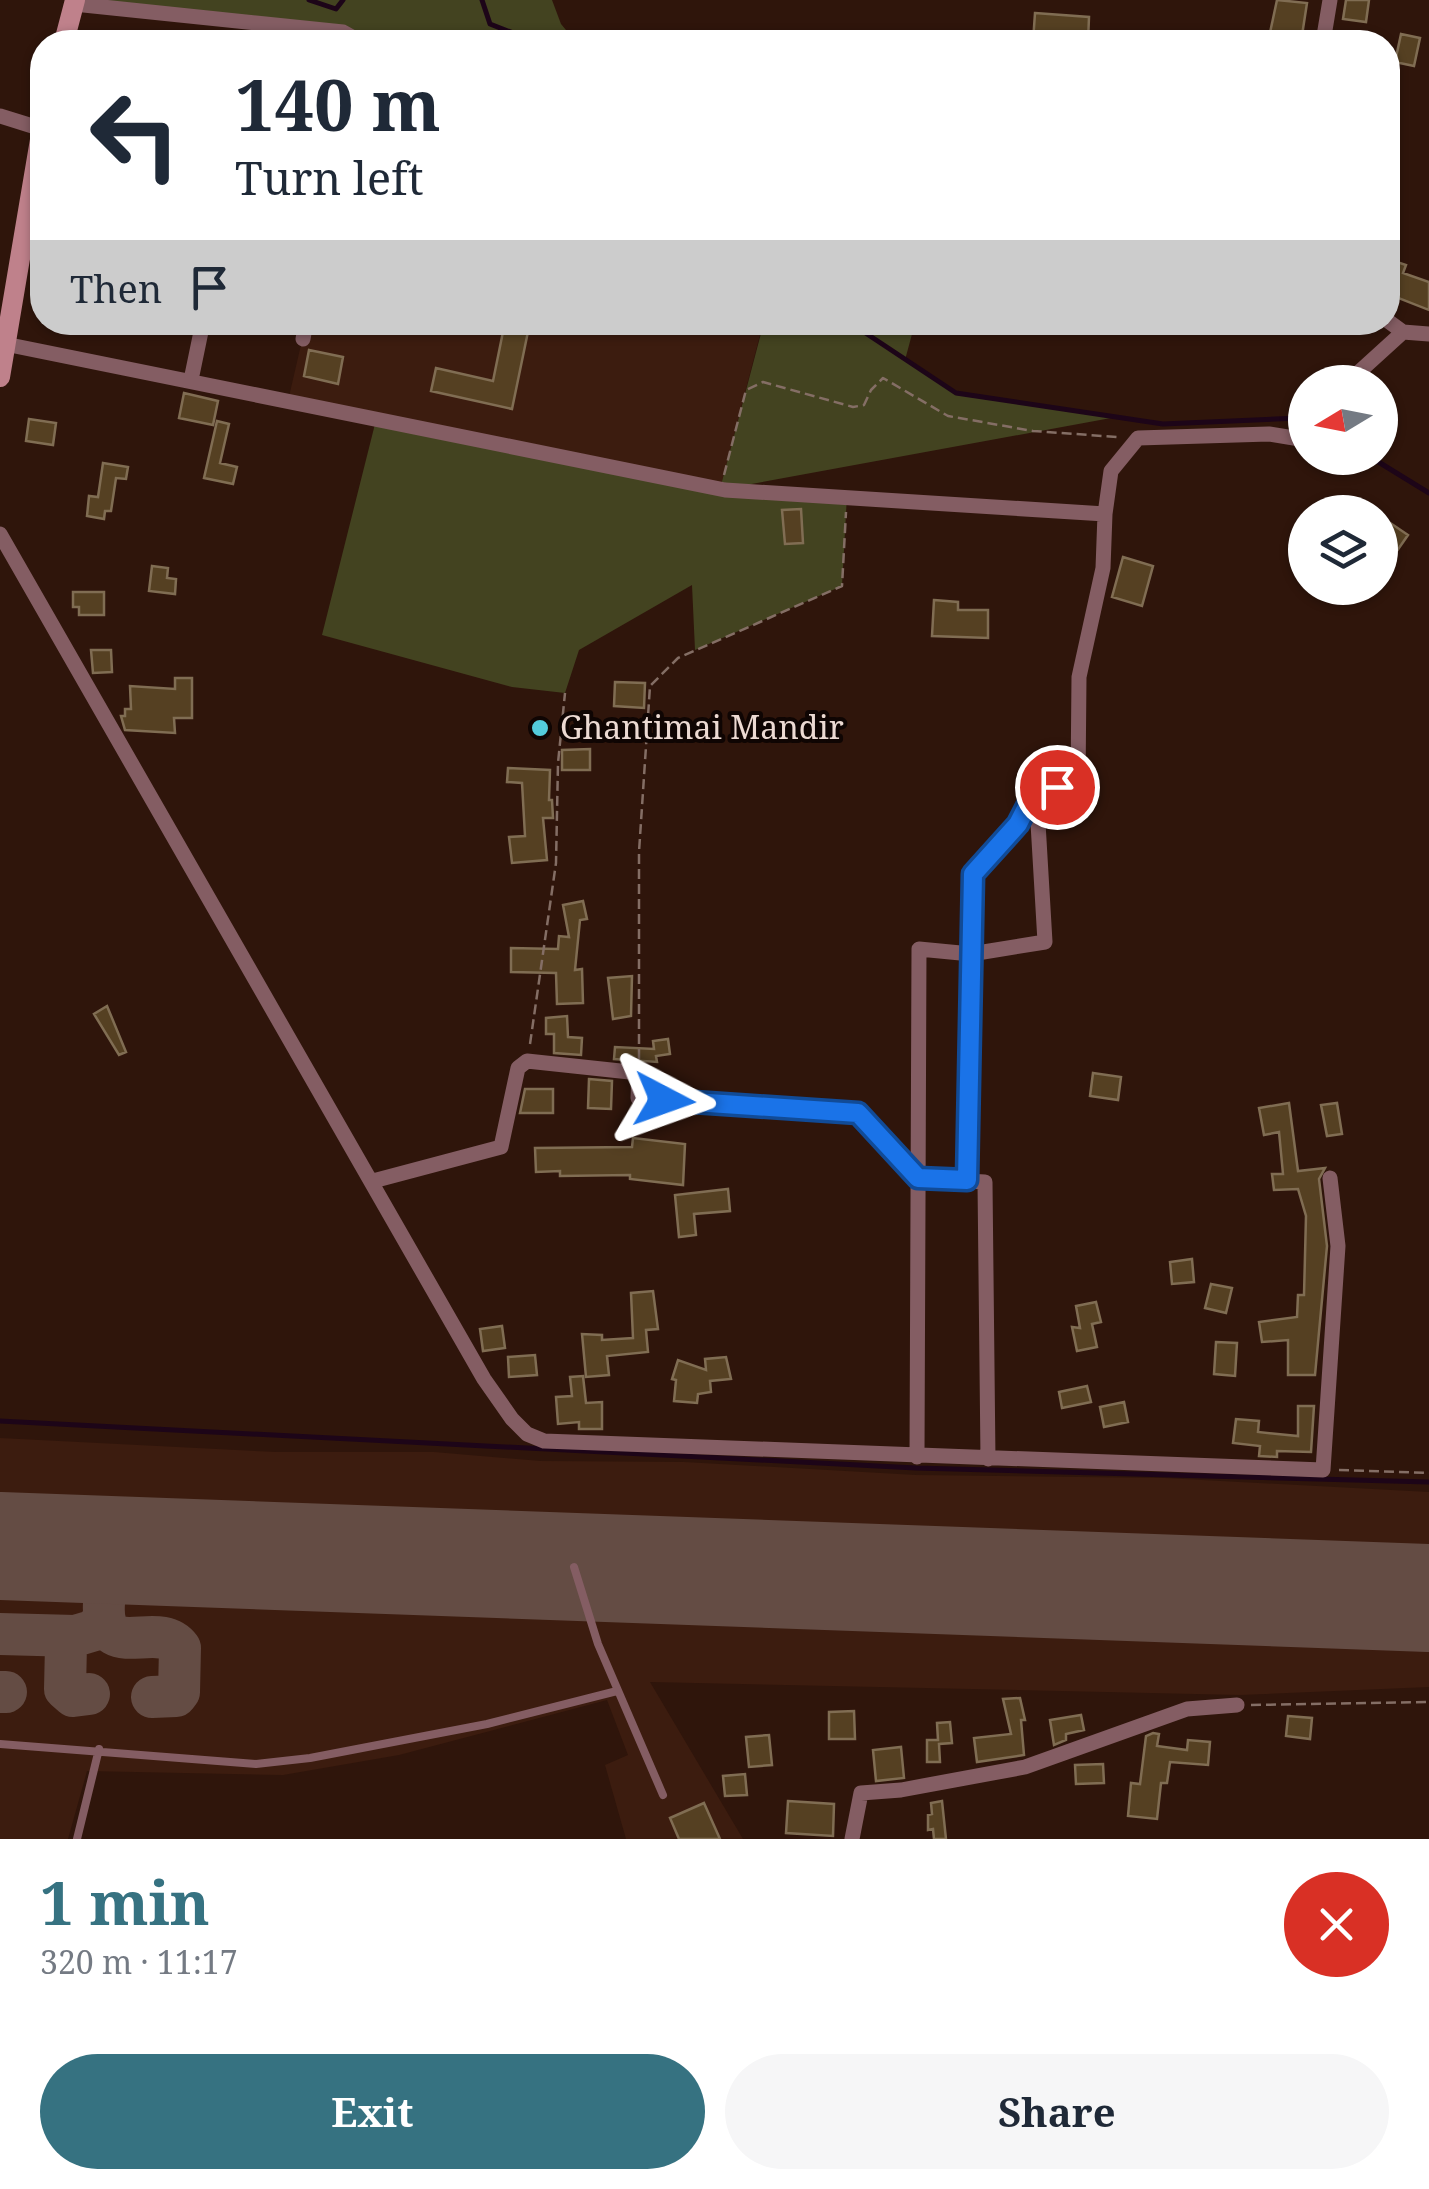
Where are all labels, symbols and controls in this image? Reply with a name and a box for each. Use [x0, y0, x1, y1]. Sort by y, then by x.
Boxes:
text: 140 m [235, 56, 441, 152]
icon: left [70, 70, 200, 200]
text: Turn left [235, 147, 424, 208]
icon: arrive [182, 260, 237, 315]
text: Then [70, 262, 162, 314]
north arrow [1288, 365, 1398, 475]
map controls [1288, 365, 1398, 605]
button: layers [1288, 495, 1398, 605]
place label: Ghantimai Mandir [560, 705, 844, 748]
marker: Ghantimai Mandir [529, 717, 551, 739]
pin [1015, 745, 1100, 830]
icon: arrive [1030, 760, 1085, 815]
position arrow [612, 1048, 716, 1152]
text: 1 min [40, 1861, 210, 1943]
button: close [1284, 1872, 1389, 1977]
text: 320 m · 11:17 [40, 1940, 238, 1983]
button: Exit [40, 2054, 705, 2169]
button: Share [725, 2054, 1389, 2169]

